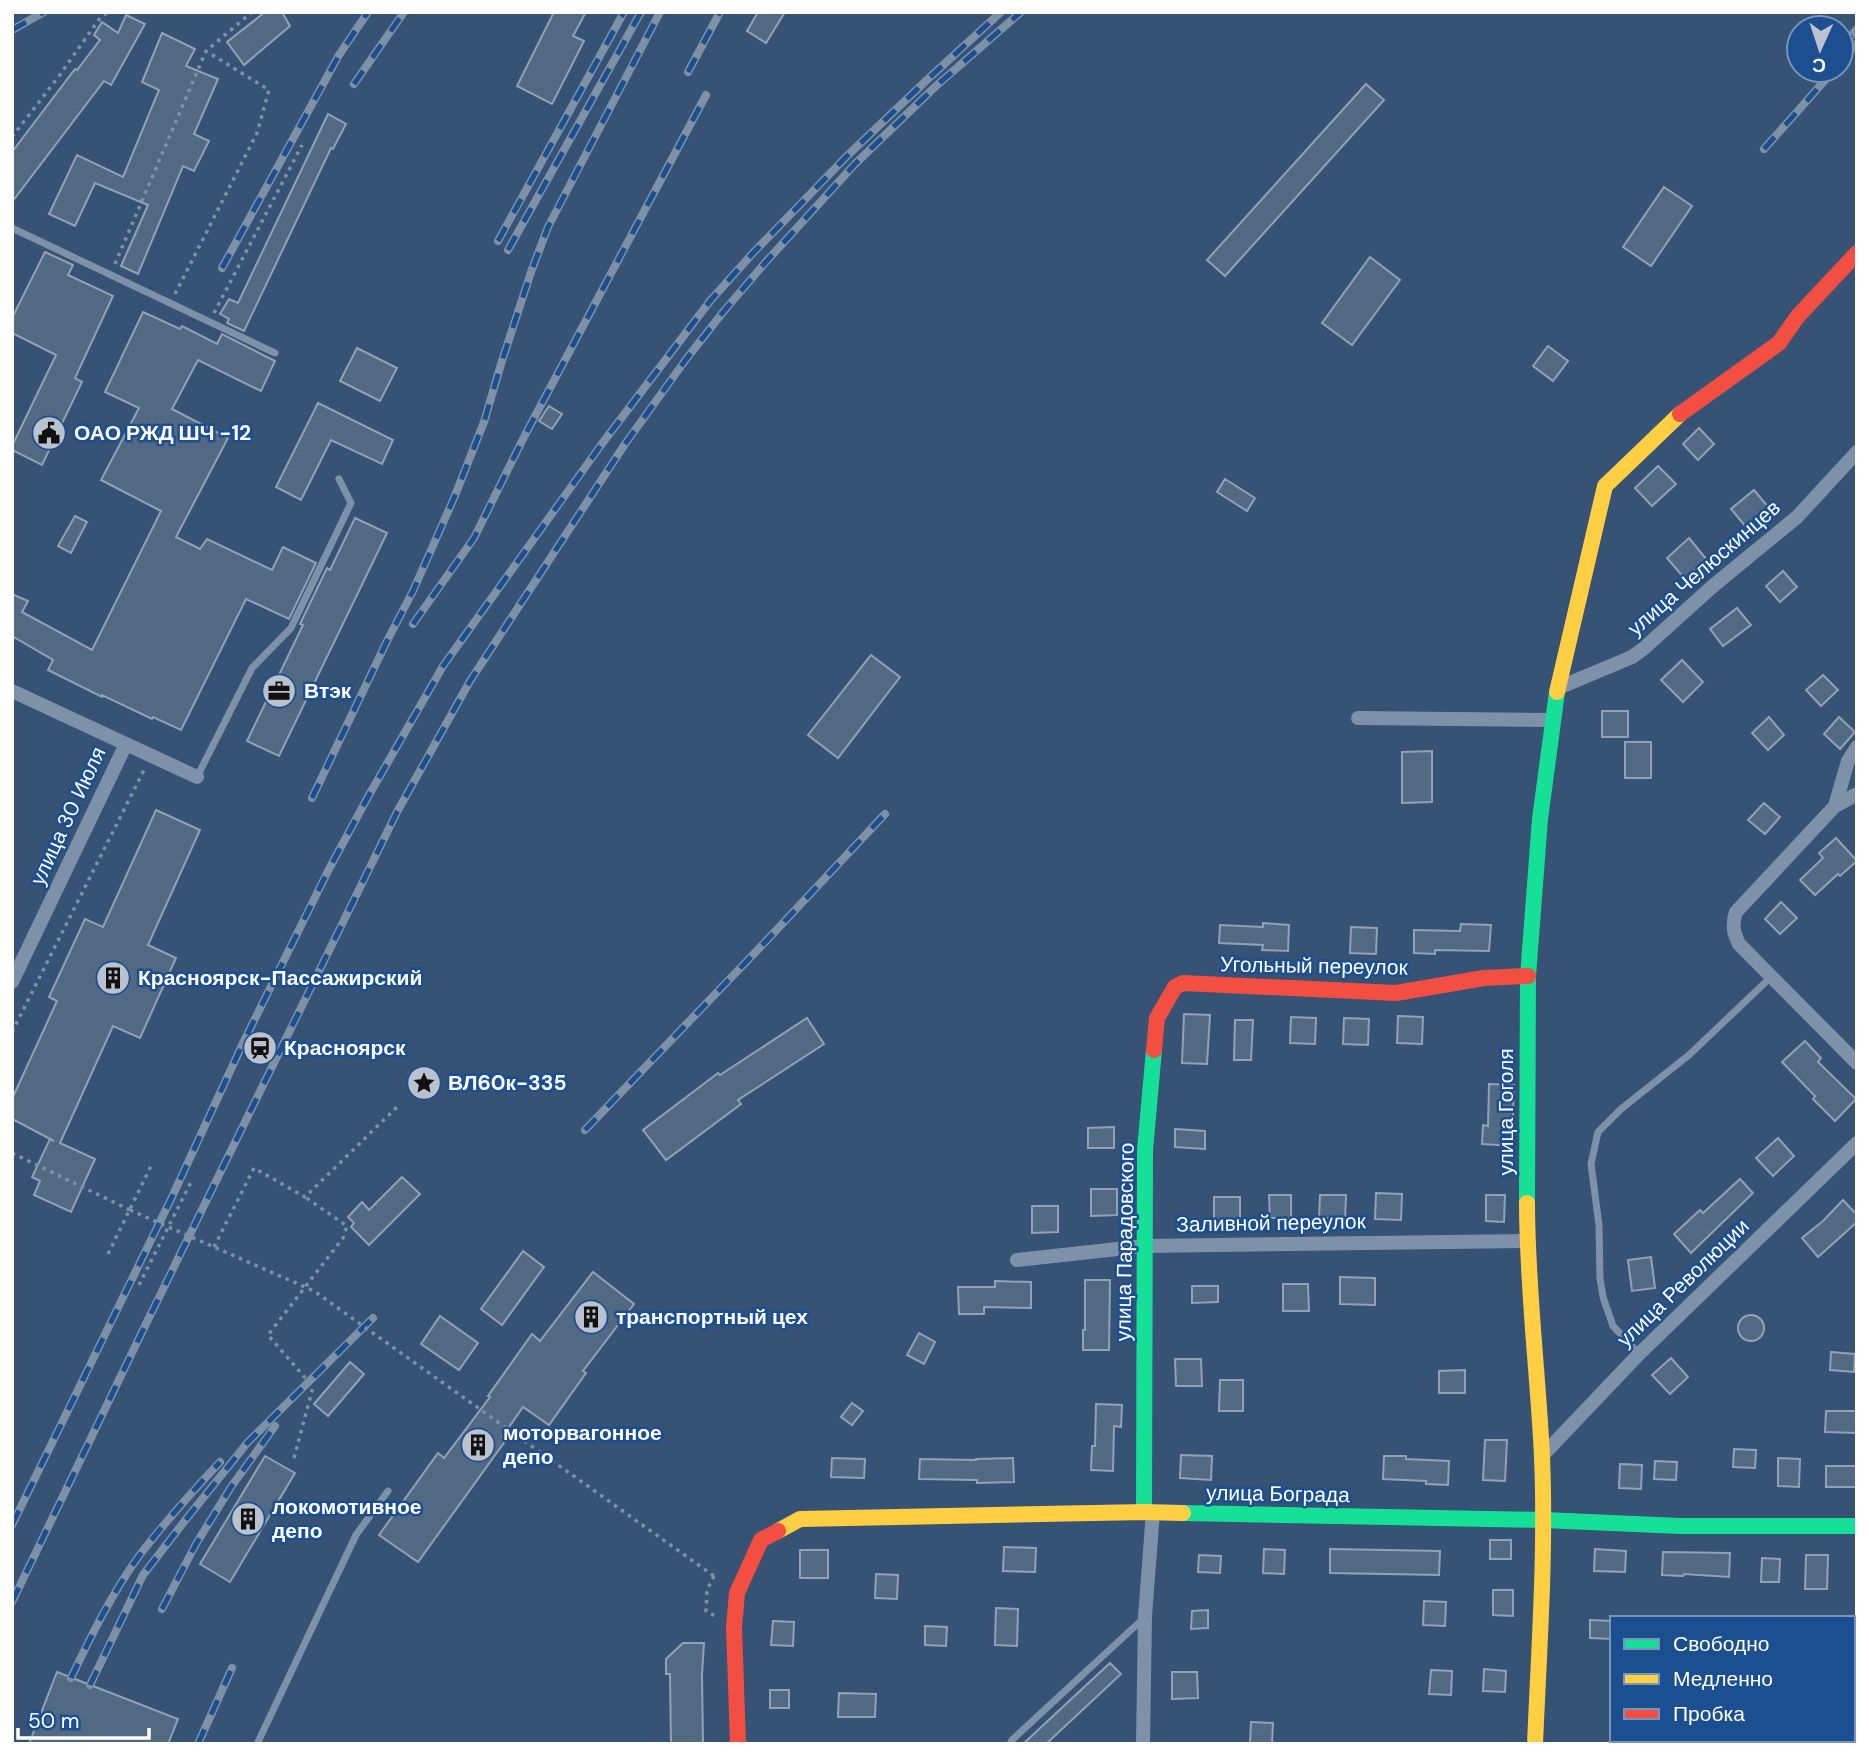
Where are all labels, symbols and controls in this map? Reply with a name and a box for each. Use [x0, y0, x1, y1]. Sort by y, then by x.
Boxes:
north arrow [1785, 14, 1855, 84]
text: С [1811, 53, 1827, 78]
public building icon: ОАО РЖД ШЧ -12 [30, 414, 68, 452]
place label: ОАО РЖД ШЧ -12 [74, 419, 251, 447]
street label: улица Челюскинцев [1622, 494, 1786, 642]
office icon: Втэк [260, 672, 298, 710]
place label: Втэк [304, 677, 352, 705]
street label: улица 30 Июля [24, 742, 112, 890]
street label: Угольный переулок [1220, 950, 1409, 982]
building icon: Красноярск-Пассажирский [94, 959, 132, 997]
place label: Красноярск-Пассажирский [138, 964, 422, 992]
station icon: Красноярск [241, 1029, 279, 1067]
place label: Красноярск [284, 1034, 406, 1062]
street label: улица Гоголя [1492, 1048, 1520, 1176]
place icon: ВЛ60к-335 [405, 1064, 443, 1102]
place label: ВЛ60к-335 [448, 1069, 566, 1097]
street label: улица Парадовского [1109, 1142, 1141, 1342]
street label: Заливной переулок [1176, 1207, 1367, 1239]
street label: улица Революции [1611, 1213, 1755, 1353]
building icon: транспортный цех [572, 1298, 610, 1336]
place label: транспортный цех [616, 1303, 808, 1331]
place label: моторвагонное депо [503, 1419, 662, 1471]
building icon: моторвагонное депо [459, 1426, 497, 1464]
street label: улица Бограда [1206, 1479, 1350, 1509]
place label: локомотивное депо [272, 1493, 422, 1545]
building icon: локомотивное депо [229, 1500, 267, 1538]
legend [1610, 1616, 1855, 1742]
text: Свободно [1673, 1630, 1770, 1658]
text: Медленно [1673, 1665, 1773, 1693]
scale bar [18, 1696, 149, 1740]
text: Пробка [1673, 1700, 1745, 1728]
text: 50 m [28, 1707, 79, 1735]

